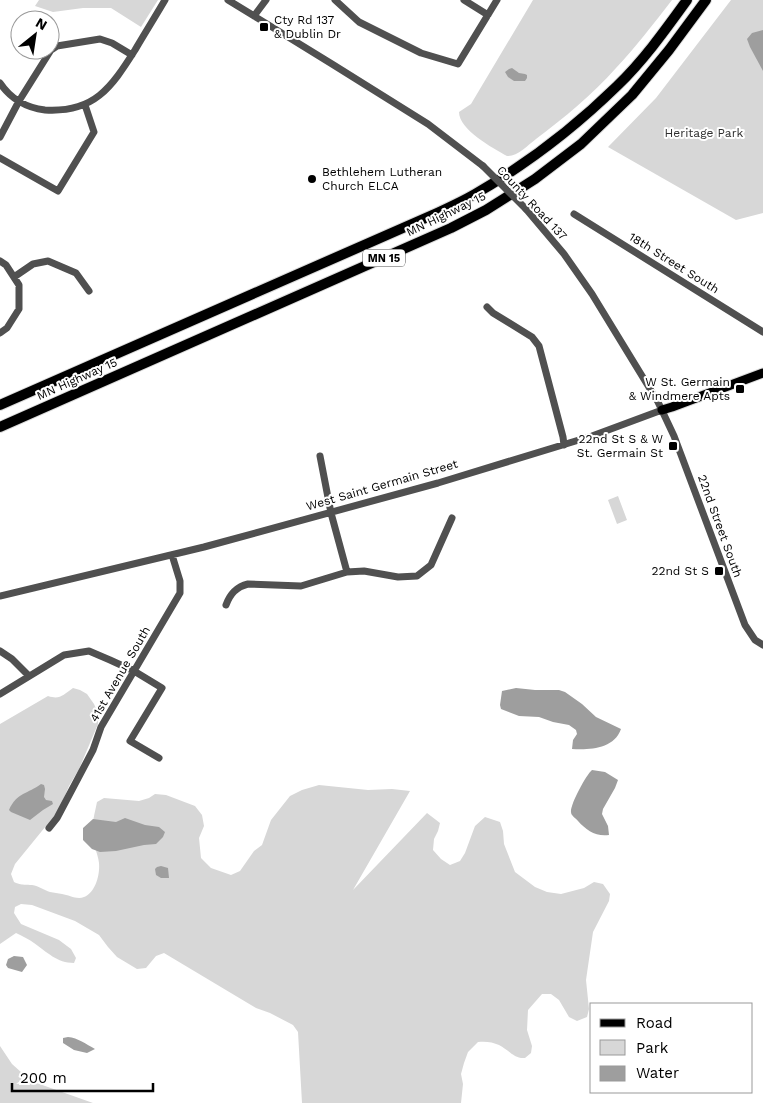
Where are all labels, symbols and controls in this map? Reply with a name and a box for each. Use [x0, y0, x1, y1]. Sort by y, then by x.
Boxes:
north arrow [10, 10, 60, 60]
place label: Cty Rd 137 & Dublin Dr [274, 13, 341, 41]
text: N [33, 14, 50, 33]
marker: Cty Rd 137 & Dublin Dr [258, 21, 270, 33]
park label: Heritage Park [665, 126, 744, 140]
street label: County Road 137 [494, 163, 570, 243]
place label: Bethlehem Lutheran Church ELCA [322, 165, 442, 193]
marker: Bethlehem Lutheran Church ELCA [306, 173, 318, 185]
street label: MN Highway 15 [404, 189, 488, 239]
street label: 18th Street South [626, 230, 722, 296]
road number: MN 15 [363, 250, 405, 266]
street label: MN Highway 15 [35, 355, 119, 403]
place label: W St. Germain & Windmere Apts [629, 375, 730, 403]
marker: W St. Germain & Windmere Apts [734, 383, 746, 395]
place label: 22nd St S & W St. Germain St [577, 432, 663, 460]
marker: 22nd St S & W St. Germain St [667, 440, 679, 452]
street label: West Saint Germain Street [305, 457, 459, 513]
street label: 22nd Street South [695, 473, 745, 579]
place label: 22nd St S [651, 564, 709, 578]
marker: 22nd St S [713, 565, 725, 577]
street label: 41st Avenue South [87, 624, 153, 724]
legend [590, 1003, 753, 1093]
text: Road [636, 1014, 673, 1032]
text: Park [636, 1039, 669, 1057]
scale bar [12, 1060, 154, 1092]
text: Water [636, 1064, 679, 1082]
text: 200 m [20, 1069, 67, 1087]

